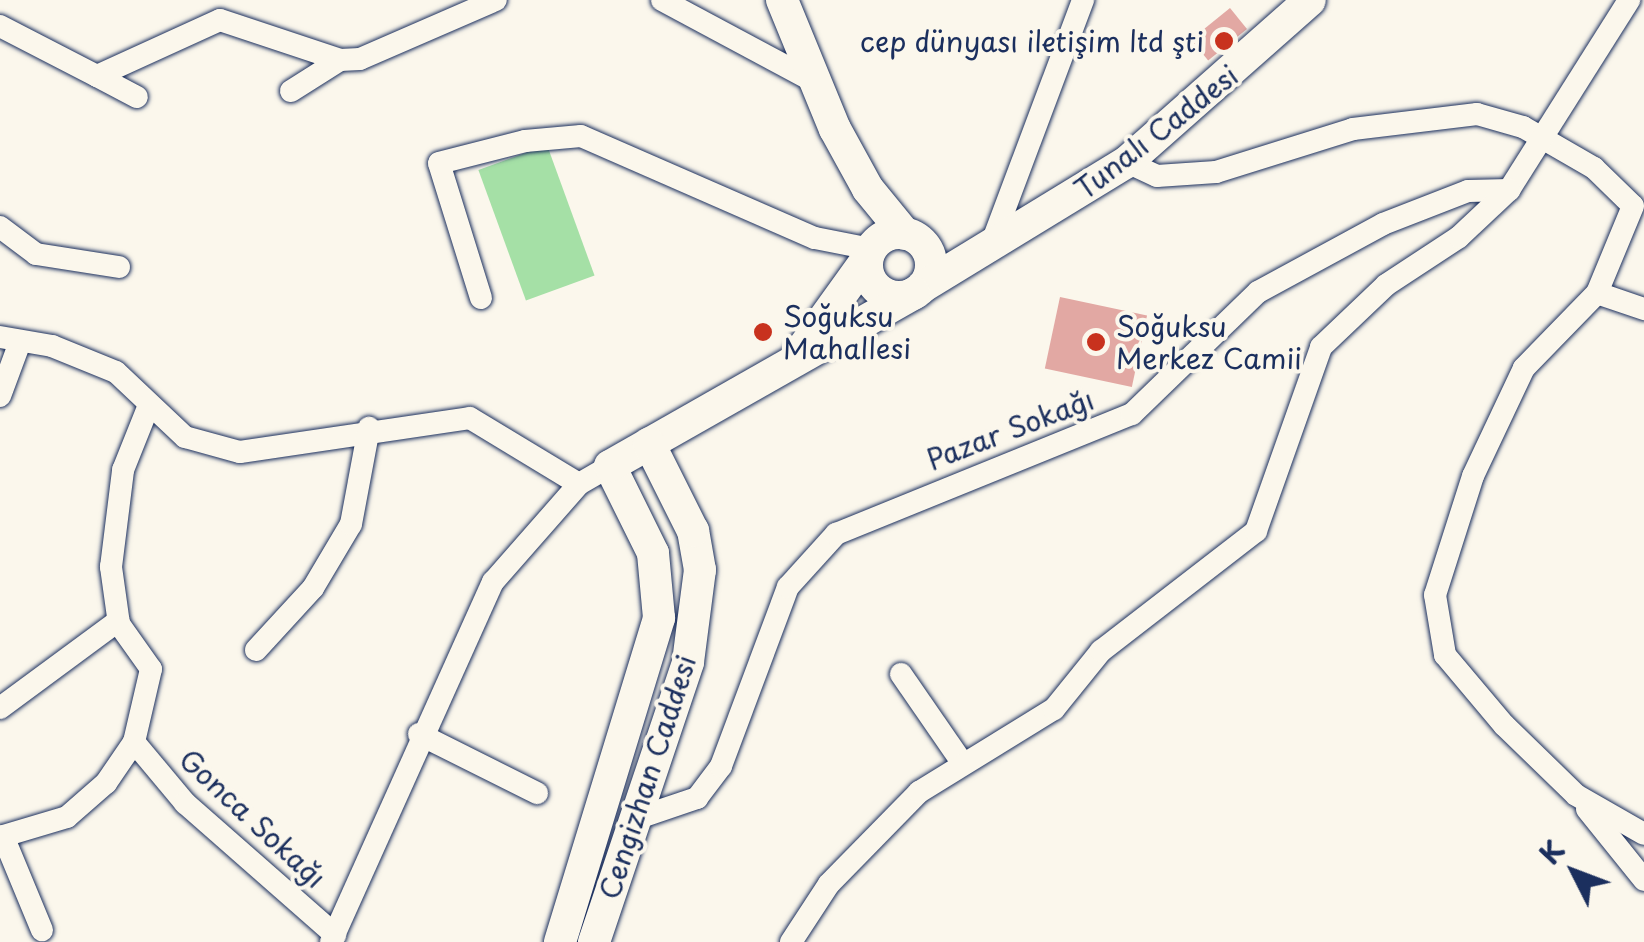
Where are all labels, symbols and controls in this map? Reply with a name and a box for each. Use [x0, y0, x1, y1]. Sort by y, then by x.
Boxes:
place label: cep dünyası iletişim ltd şti [855, 24, 1204, 58]
marker: cep dünyası iletişim ltd şti [1213, 30, 1235, 52]
street label: Tunalı Caddesi [1068, 58, 1244, 206]
place label: Soğuksu Mahallesi [783, 299, 911, 365]
place label: Soğuksu Merkez Camii [1116, 309, 1302, 375]
marker: Soğuksu Mahallesi [752, 321, 774, 343]
marker: Soğuksu Merkez Camii [1085, 331, 1107, 353]
street label: Pazar Sokağı [922, 382, 1098, 476]
street label: Cengizhan Caddesi [592, 651, 702, 903]
street label: Gonca Sokağı [173, 742, 333, 894]
north arrow [1524, 822, 1624, 922]
text: K [1528, 830, 1574, 874]

